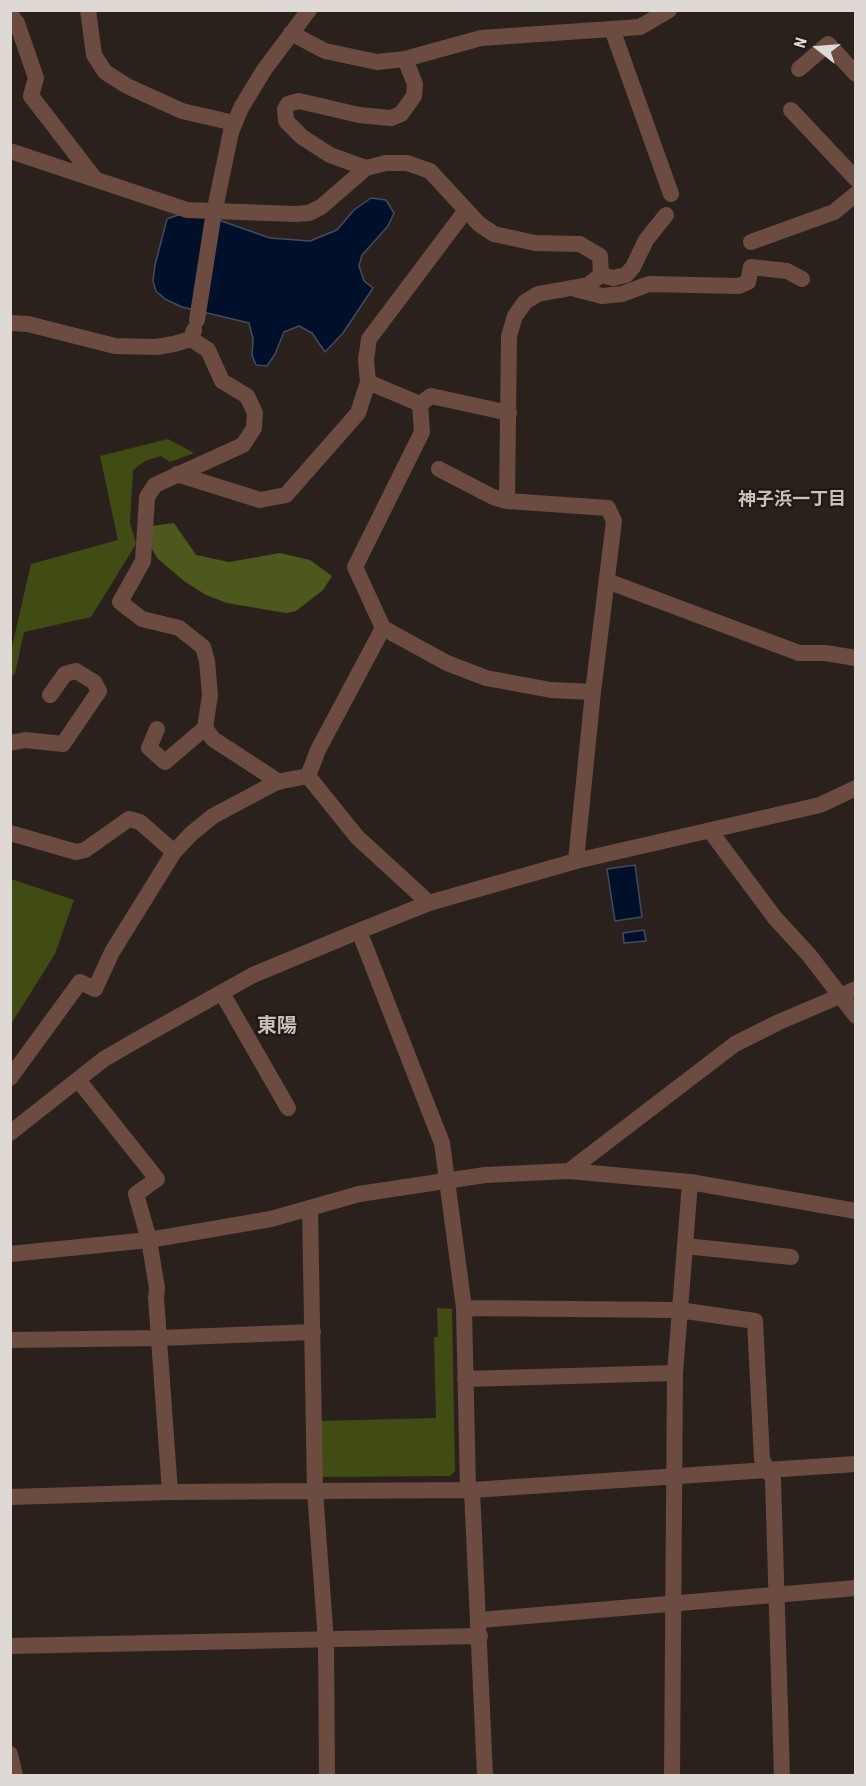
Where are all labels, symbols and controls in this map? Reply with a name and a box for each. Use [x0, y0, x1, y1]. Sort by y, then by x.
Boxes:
north arrow [788, 18, 848, 78]
text: N [790, 35, 811, 50]
district label: 神子浜一丁目 [738, 489, 846, 511]
district label: 東陽 [257, 1015, 297, 1039]

